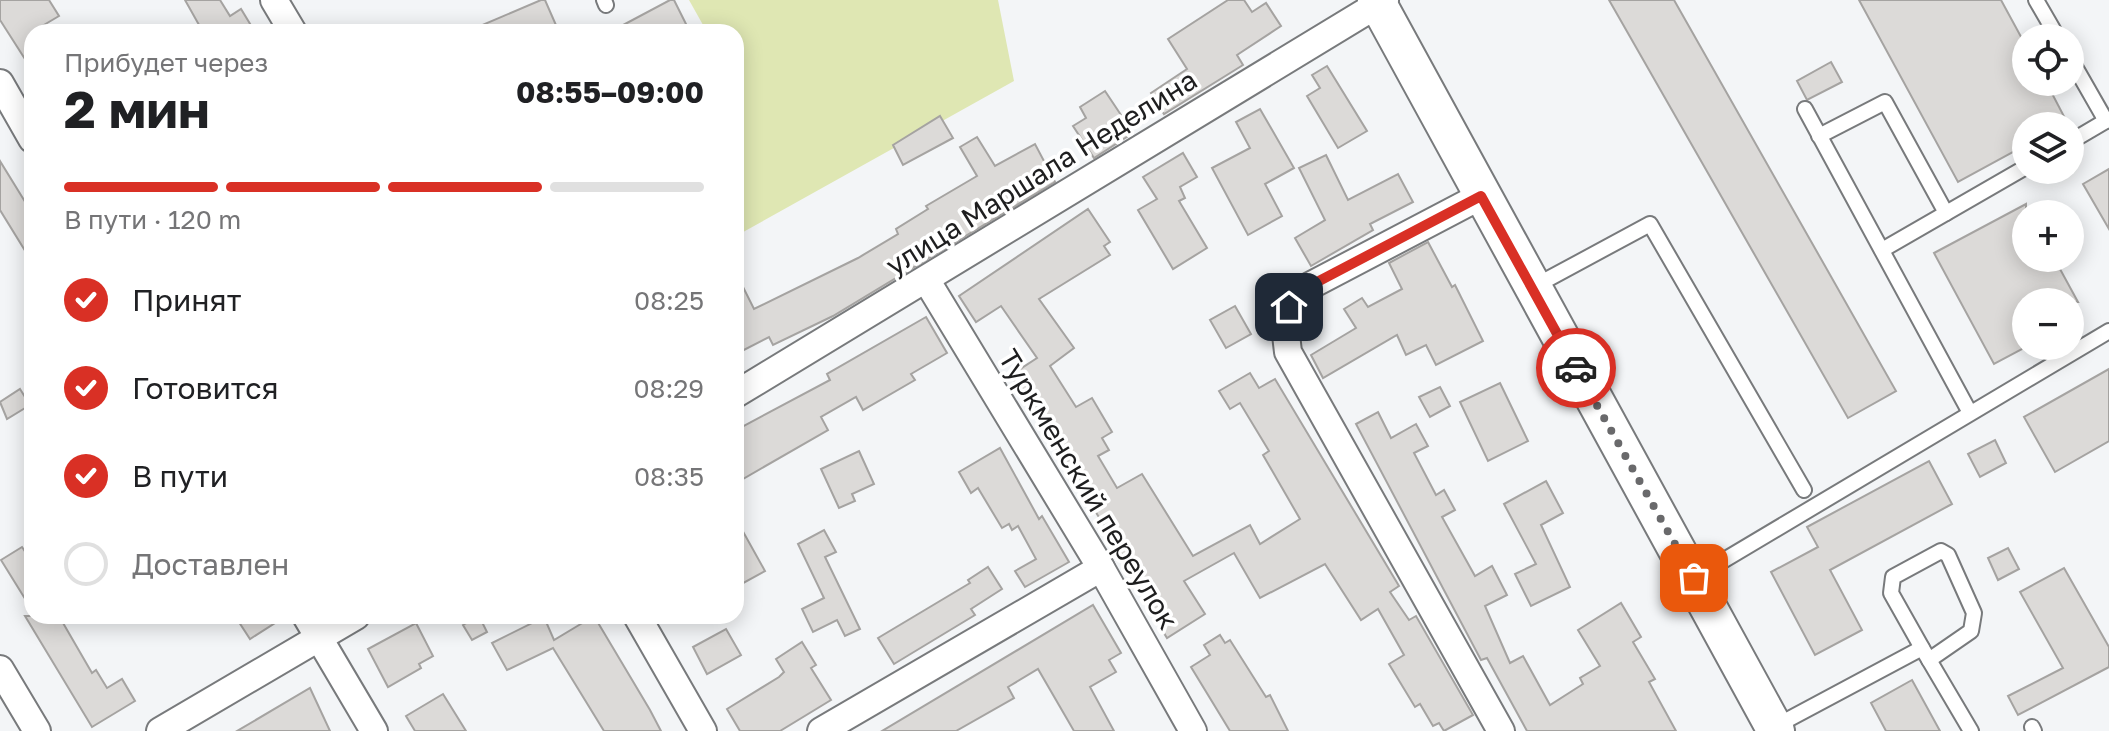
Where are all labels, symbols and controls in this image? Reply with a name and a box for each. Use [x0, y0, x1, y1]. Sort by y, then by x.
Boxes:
map controls [2012, 24, 2084, 360]
button: locate [2012, 24, 2084, 96]
text: Прибудет через [64, 47, 268, 78]
street label: улица Маршала Неделина [879, 63, 1203, 281]
text: 08:55–09:00 [516, 74, 704, 110]
text: 2 мин [64, 77, 210, 139]
button: layers [2012, 112, 2084, 184]
button: + [2012, 200, 2084, 272]
text: В пути · 120 m [64, 204, 241, 235]
pin [1255, 273, 1323, 341]
icon: check [64, 278, 108, 322]
text: Принят [132, 282, 241, 318]
text: 08:25 [634, 285, 704, 316]
icon: home [1267, 285, 1311, 329]
button: − [2012, 288, 2084, 360]
courier [1536, 328, 1616, 408]
street label: Туркменский переулок [992, 343, 1186, 635]
icon: car [1554, 346, 1598, 390]
icon: check [64, 366, 108, 410]
text: Готовится [132, 370, 279, 406]
text: 08:29 [633, 373, 704, 404]
icon: check [64, 454, 108, 498]
text: В пути [132, 458, 228, 494]
text: 08:35 [634, 461, 704, 492]
pin [1660, 544, 1728, 612]
text: Доставлен [132, 546, 289, 582]
icon: bag [1672, 556, 1716, 600]

